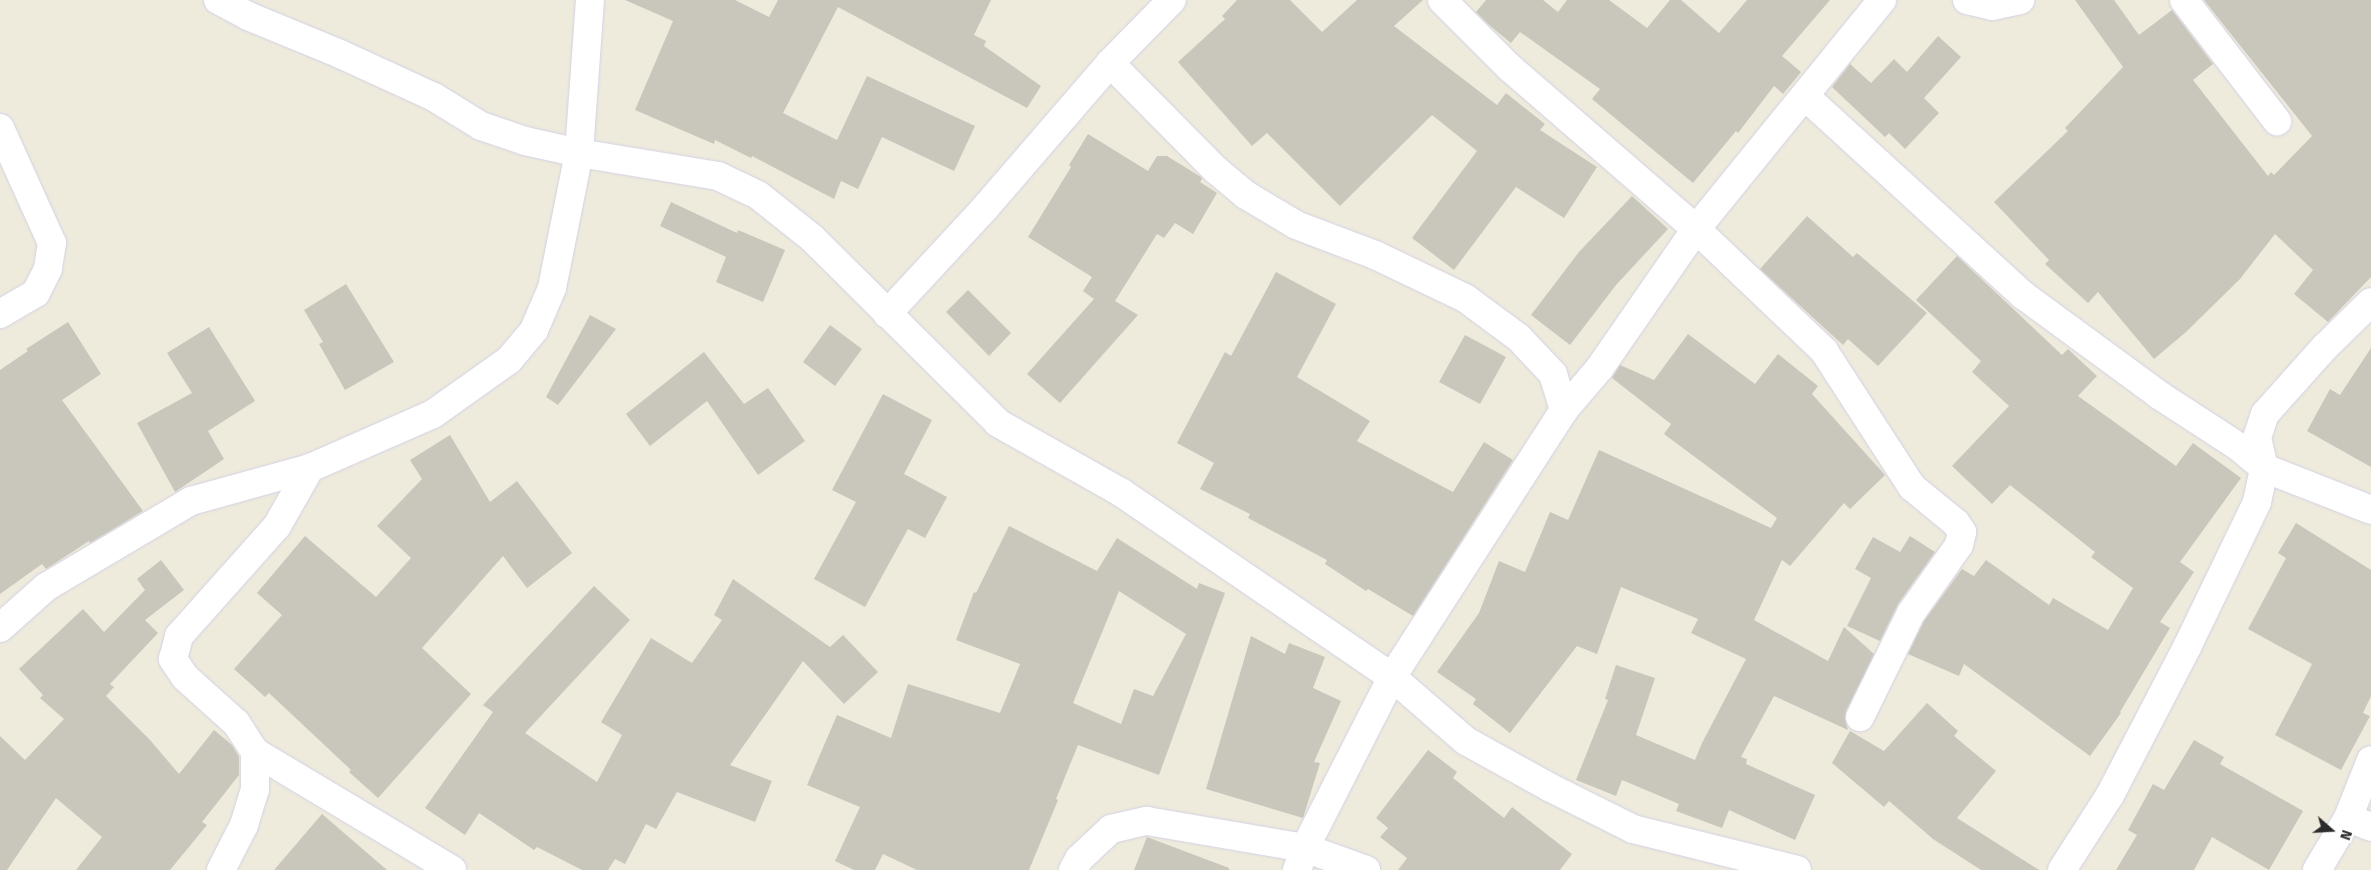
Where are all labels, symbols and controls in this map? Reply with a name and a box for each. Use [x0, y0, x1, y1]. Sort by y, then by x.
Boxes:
north arrow [2306, 805, 2356, 855]
text: N [2336, 828, 2355, 842]

